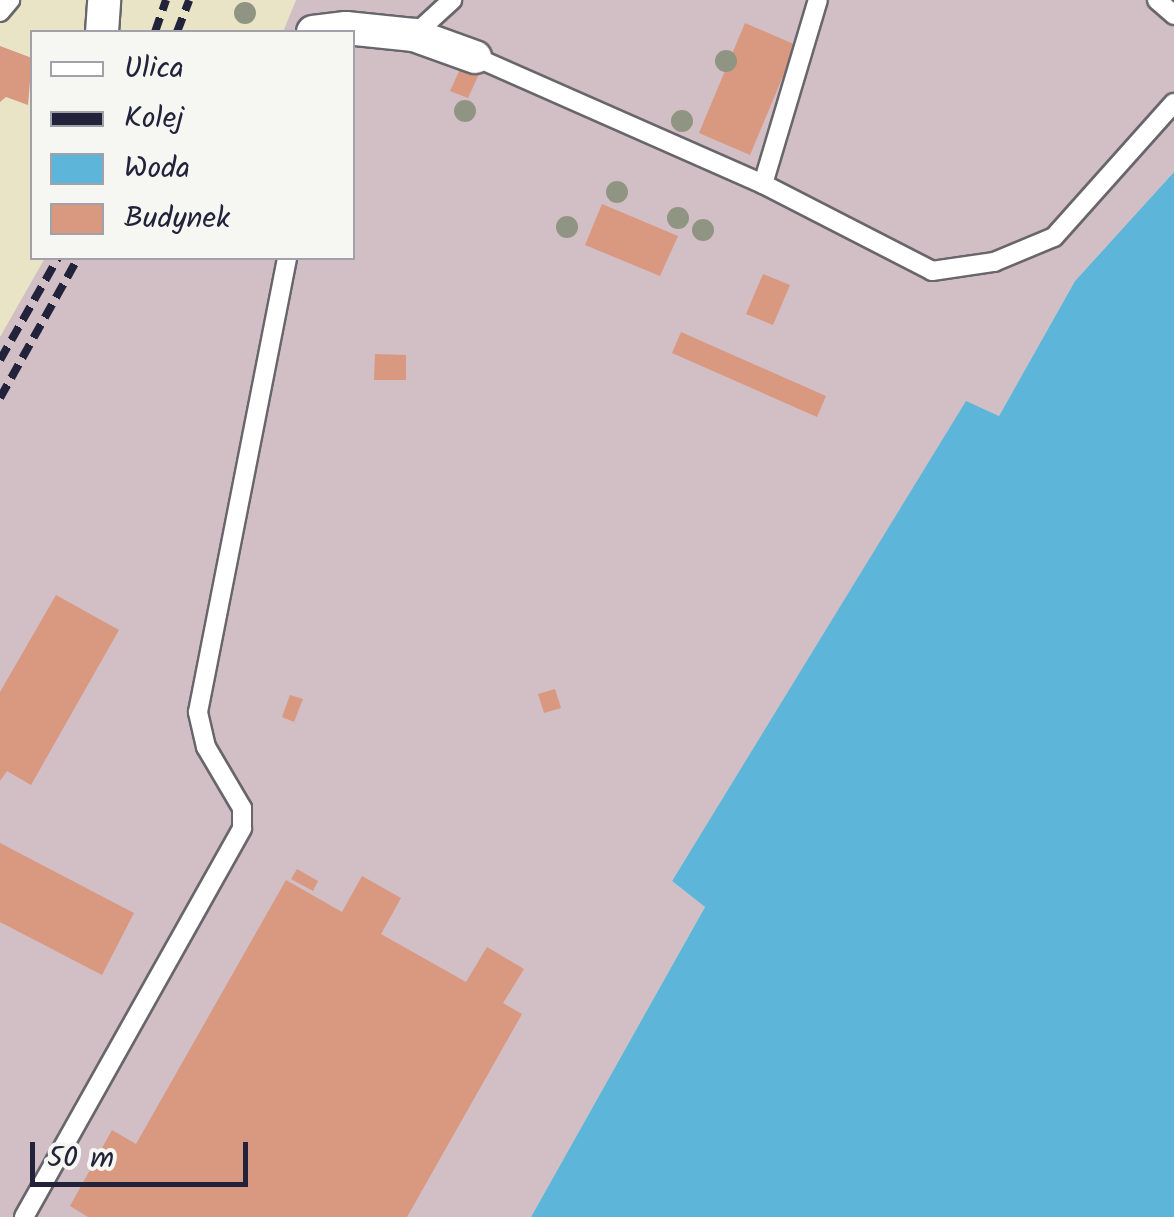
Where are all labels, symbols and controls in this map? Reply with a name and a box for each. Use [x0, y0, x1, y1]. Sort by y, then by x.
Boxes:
legend [30, 30, 355, 260]
text: Ulica [124, 45, 184, 93]
text: Kolej [124, 95, 184, 143]
text: Woda [124, 145, 190, 193]
text: Budynek [124, 195, 230, 243]
scale bar [35, 1122, 252, 1184]
text: 50 m [47, 1135, 114, 1183]

